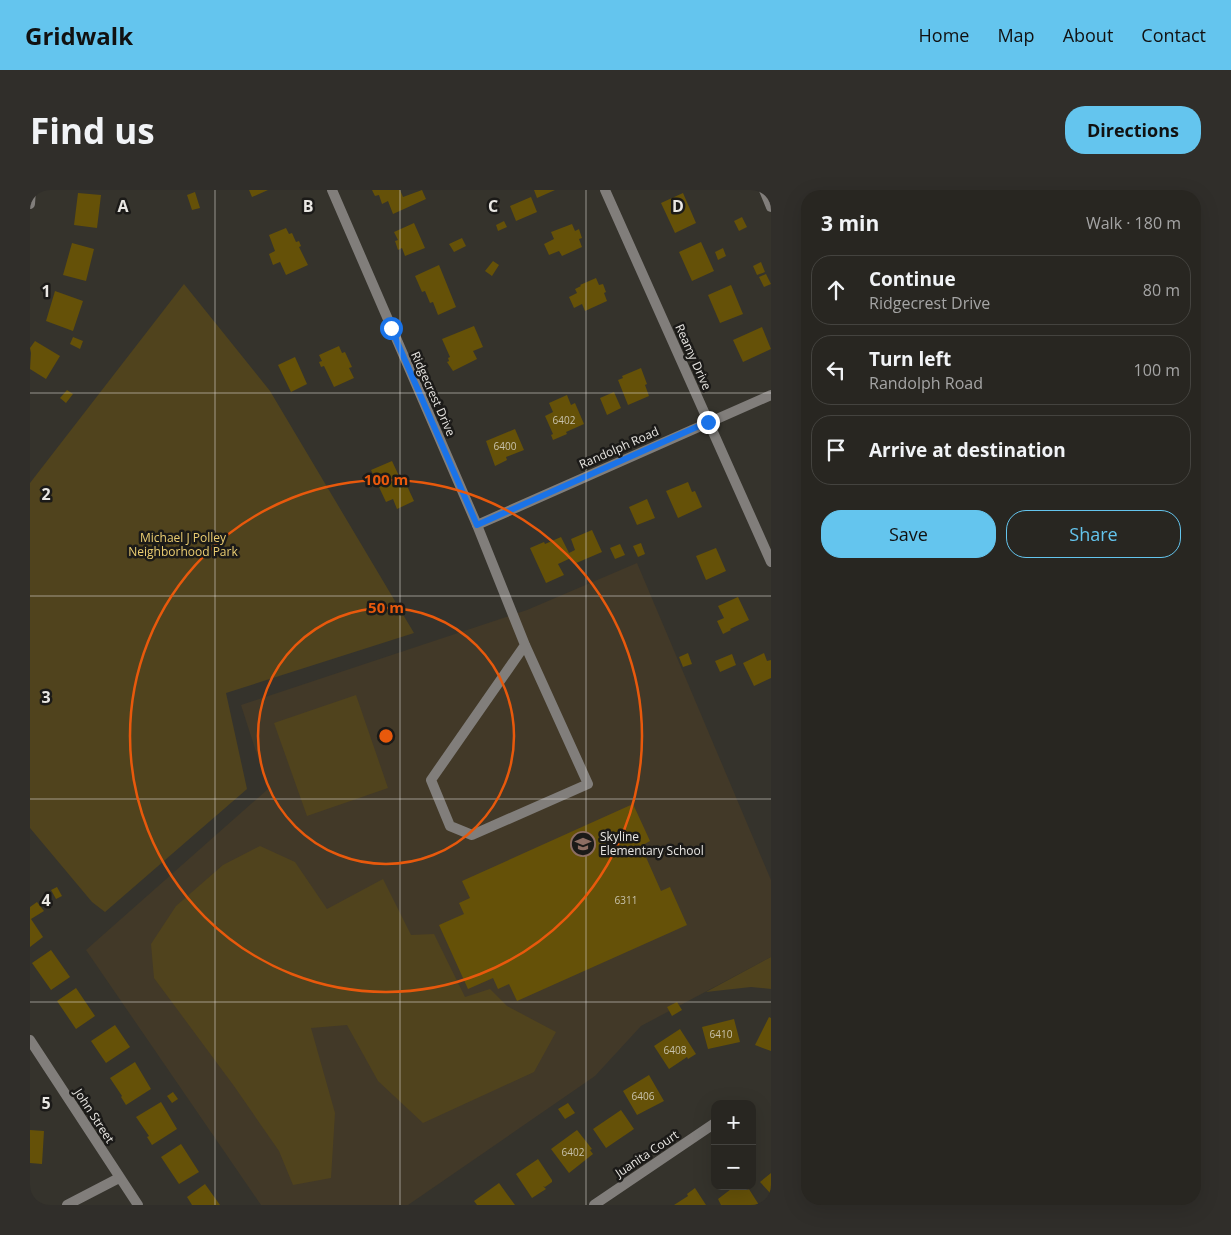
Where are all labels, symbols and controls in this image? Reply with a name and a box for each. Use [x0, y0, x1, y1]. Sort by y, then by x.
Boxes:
text: Gridwalk [25, 19, 133, 52]
text: Home [919, 23, 969, 47]
text: Map [997, 23, 1035, 47]
text: About [1063, 23, 1113, 47]
text: Contact [1141, 23, 1206, 47]
button: Directions [1065, 106, 1201, 154]
text: Find us [30, 107, 155, 154]
text: A [117, 195, 129, 217]
text: B [303, 195, 313, 217]
text: C [488, 195, 498, 217]
text: D [672, 195, 684, 217]
text: 3 min [821, 209, 879, 237]
text: Walk · 180 m [1086, 212, 1181, 234]
text: Continue [869, 266, 956, 292]
icon: ahead [822, 276, 850, 304]
text: 80 m [1143, 279, 1180, 301]
text: 1 [41, 280, 51, 302]
text: Ridgecrest Drive [869, 292, 990, 314]
route start [380, 317, 403, 340]
street label: Reamy Drive [671, 321, 716, 393]
text: Turn left [869, 346, 951, 372]
street label: Ridgecrest Drive [407, 349, 460, 439]
icon: left [822, 356, 850, 384]
text: 100 m [1134, 359, 1180, 381]
text: Randolph Road [869, 372, 983, 394]
route end [697, 411, 720, 434]
house number: 6402 [553, 413, 576, 427]
street label: Randolph Road [576, 422, 661, 473]
icon: arrive [822, 436, 850, 464]
text: Arrive at destination [869, 437, 1066, 463]
house number: 6400 [494, 439, 517, 453]
text: 100 m [364, 469, 408, 489]
text: 2 [41, 483, 51, 505]
button: Save [821, 510, 996, 558]
button: Share [1006, 510, 1181, 558]
park label: Michael J Polley Neighborhood Park [128, 529, 238, 560]
text: 50 m [368, 597, 404, 617]
text: 3 [41, 686, 51, 708]
centre of rings [377, 727, 395, 745]
place label: Skyline Elementary School [600, 828, 704, 859]
school or university icon: Skyline Elementary School [570, 831, 596, 857]
text: 4 [41, 889, 51, 911]
house number: 6311 [615, 893, 637, 907]
house number: 6410 [710, 1027, 733, 1041]
house number: 6408 [664, 1043, 687, 1057]
street label: John Street [70, 1084, 118, 1146]
house number: 6406 [632, 1089, 655, 1103]
text: 5 [41, 1092, 51, 1114]
map controls [711, 1100, 756, 1190]
button: + [711, 1100, 756, 1145]
street label: Juanita Court [611, 1126, 682, 1182]
house number: 6402 [562, 1145, 585, 1159]
button: − [711, 1145, 756, 1190]

